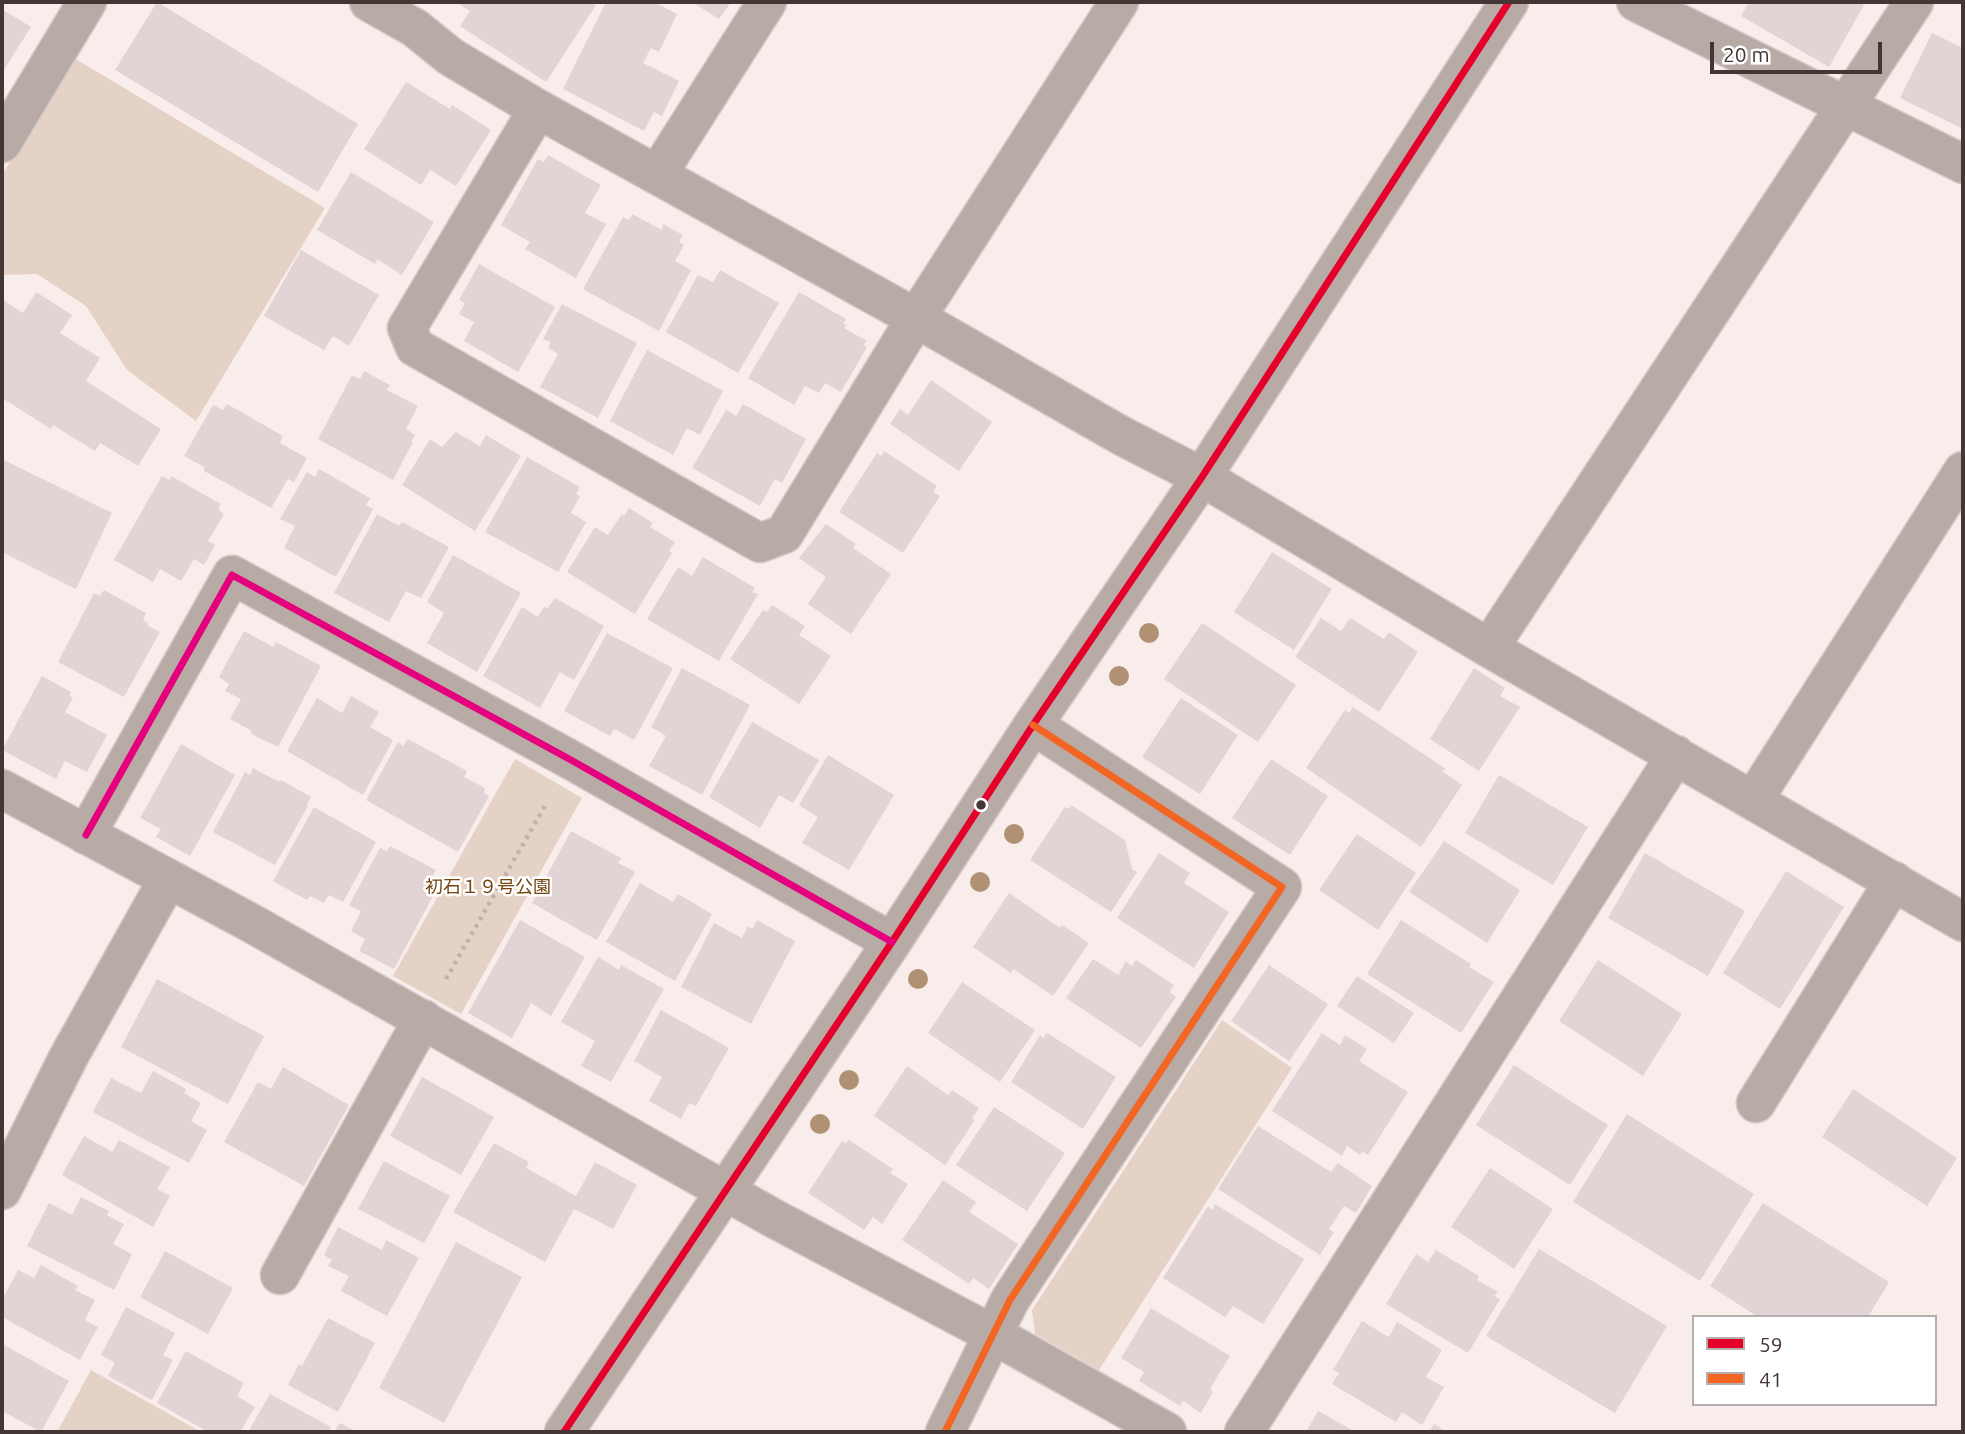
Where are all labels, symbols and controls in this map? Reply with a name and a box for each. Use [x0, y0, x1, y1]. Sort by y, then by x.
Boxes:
scale bar [1713, 28, 1884, 72]
text: 20 m [1723, 42, 1770, 66]
unlabelled marker [974, 798, 988, 812]
park label: 初石１９号公園 [425, 876, 551, 898]
legend [1692, 1315, 1937, 1406]
text: 59 [1759, 1332, 1783, 1356]
text: 41 [1759, 1367, 1783, 1391]

